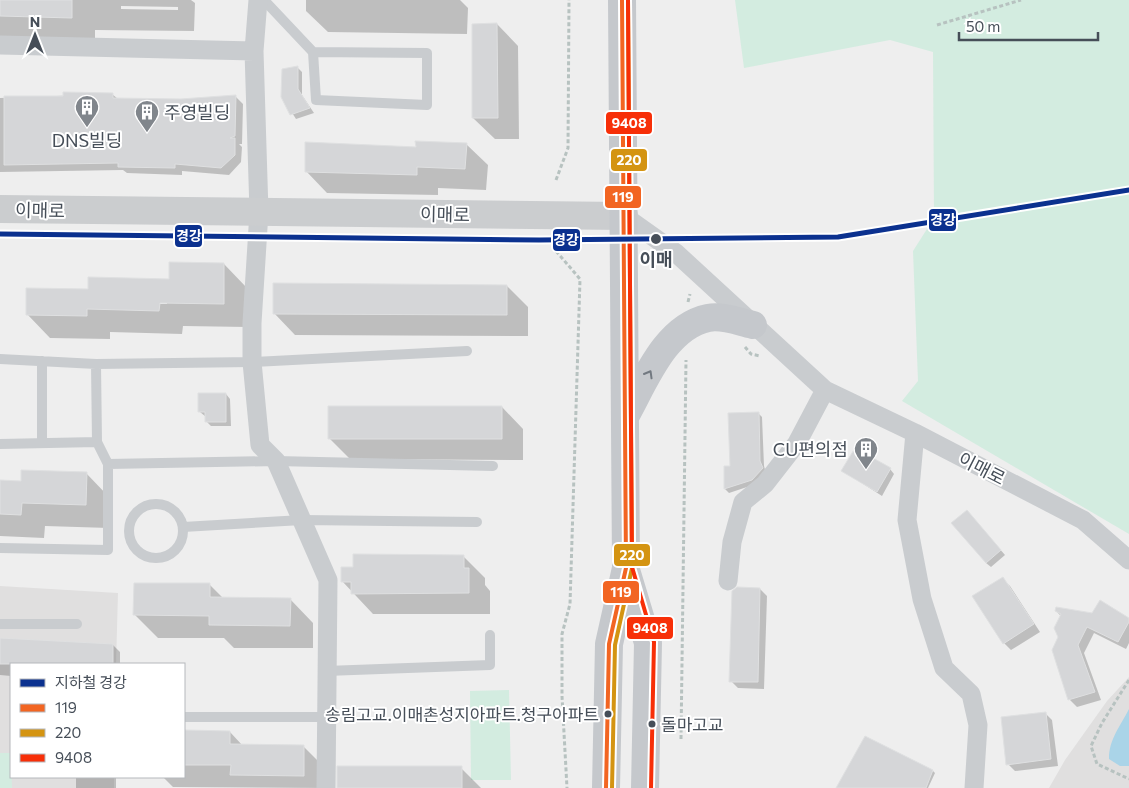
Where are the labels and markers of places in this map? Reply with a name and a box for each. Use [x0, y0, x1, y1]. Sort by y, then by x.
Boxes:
building icon: DNS빌딩 [74, 94, 100, 128]
building icon: 주영빌딩 [134, 99, 160, 133]
place label: 주영빌딩 [164, 101, 230, 123]
place label: DNS빌딩 [52, 129, 122, 151]
marker: 이매 [649, 232, 663, 246]
place label: 이매 [639, 248, 673, 270]
building icon: CU편의점 [853, 436, 879, 470]
place label: CU편의점 [773, 438, 848, 460]
place label: 송림고교.이매촌성지아파트.청구아파트 [325, 704, 599, 725]
marker: 송림고교.이매촌성지아파트.청구아파트 [603, 709, 613, 719]
place label: 돌마고교 [661, 714, 724, 735]
marker: 돌마고교 [647, 719, 657, 729]

